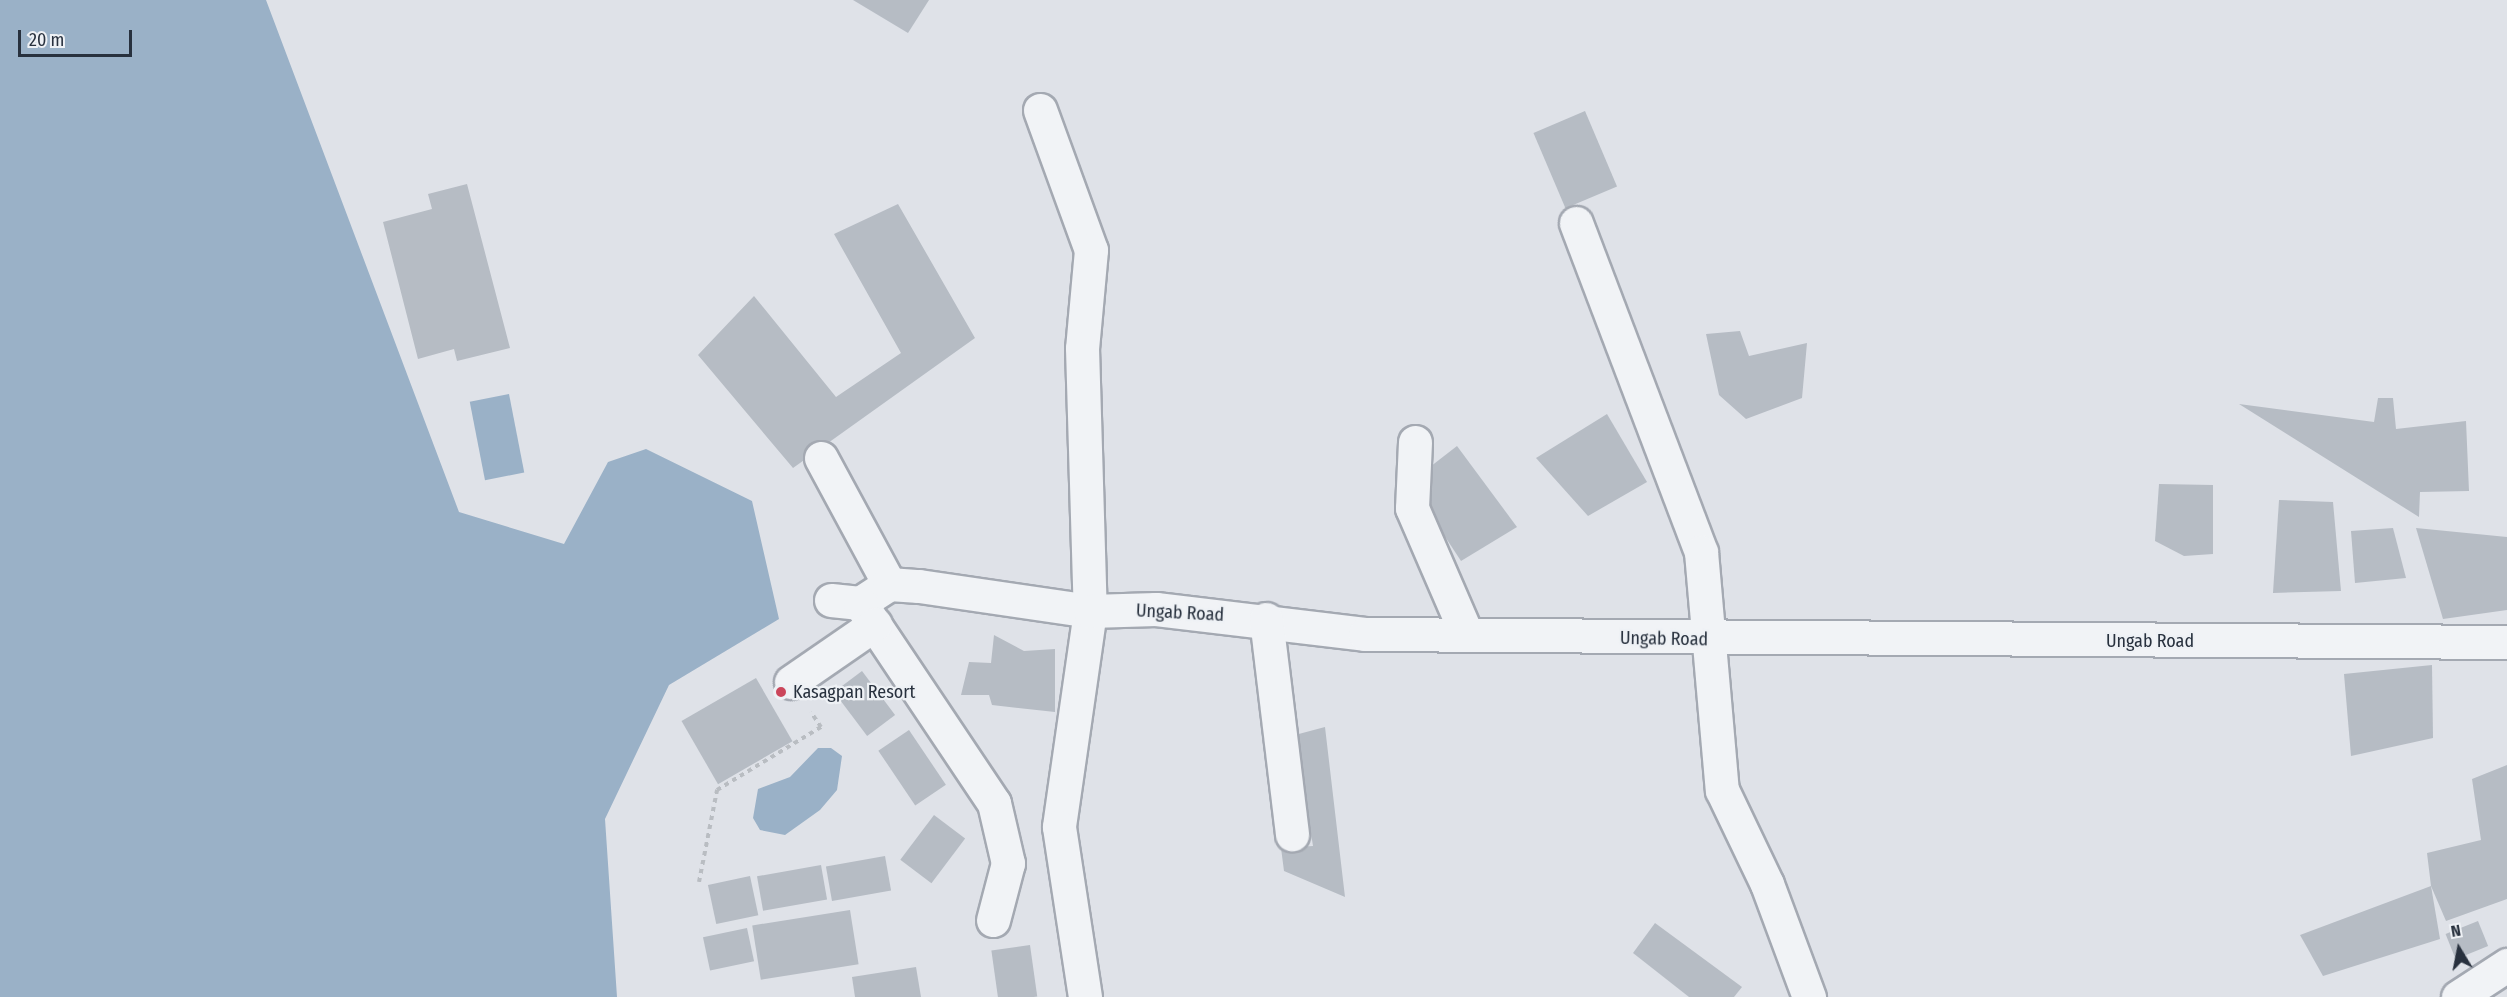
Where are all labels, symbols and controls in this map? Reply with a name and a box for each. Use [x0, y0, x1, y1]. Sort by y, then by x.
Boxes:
scale bar [21, 18, 135, 56]
text: 20 m [29, 29, 64, 51]
street label: Ungab Road [1135, 600, 1225, 626]
street label: Ungab Road [1620, 627, 1708, 651]
street label: Ungab Road [2106, 630, 2194, 652]
place label: Kasagpan Resort [793, 681, 915, 703]
marker: Kasagpan Resort [774, 685, 788, 699]
north arrow [2429, 919, 2489, 979]
text: N [2449, 921, 2462, 941]

